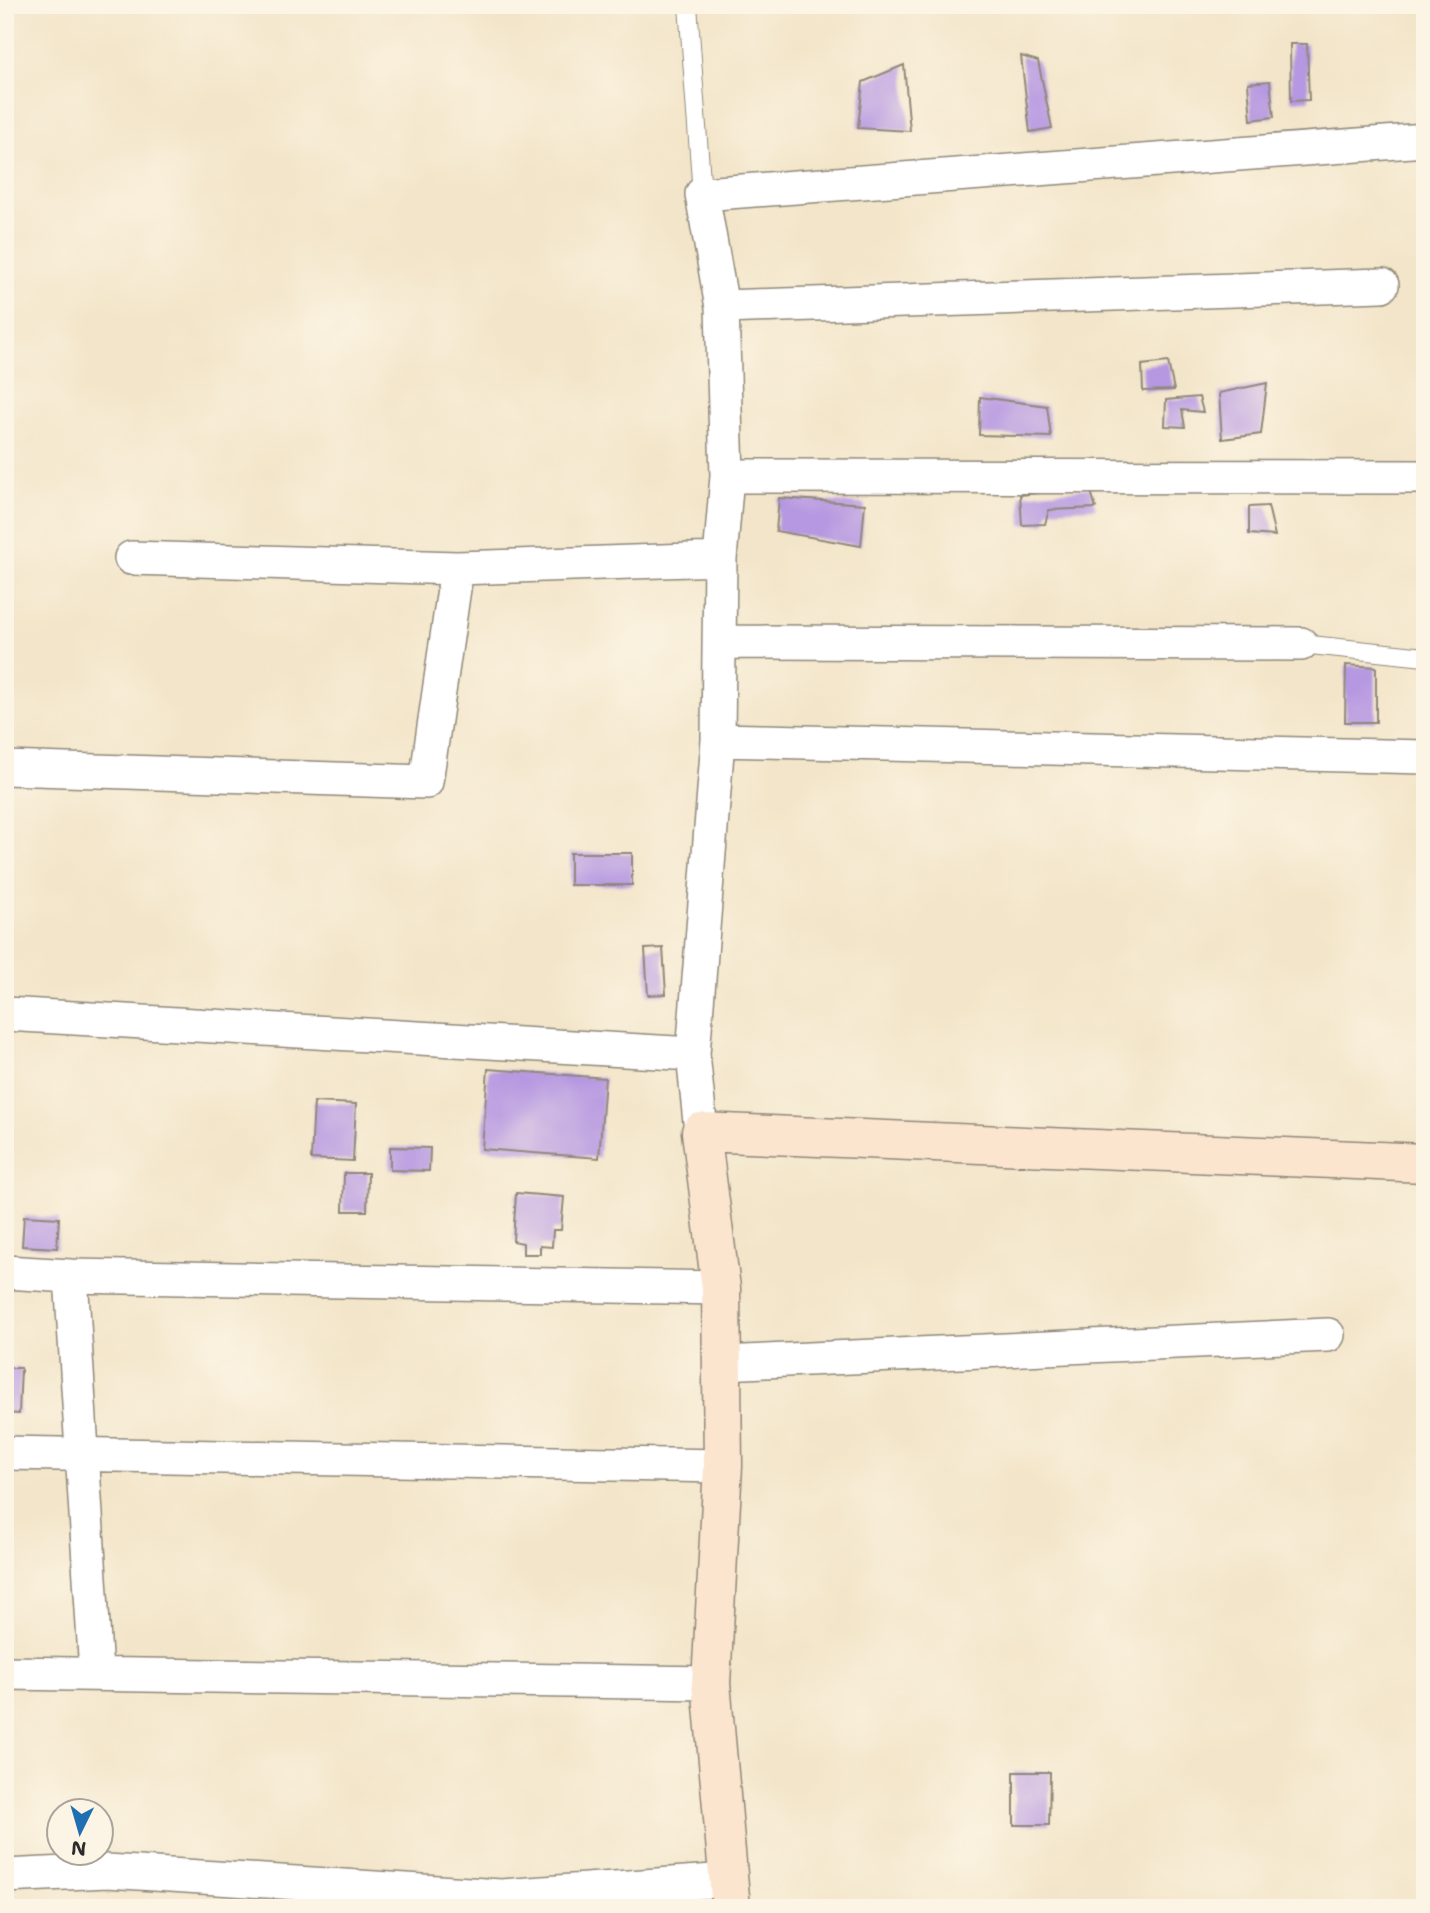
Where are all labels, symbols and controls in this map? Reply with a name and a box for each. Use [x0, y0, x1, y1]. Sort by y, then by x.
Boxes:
north arrow [46, 1798, 116, 1868]
text: N [70, 1835, 87, 1862]

